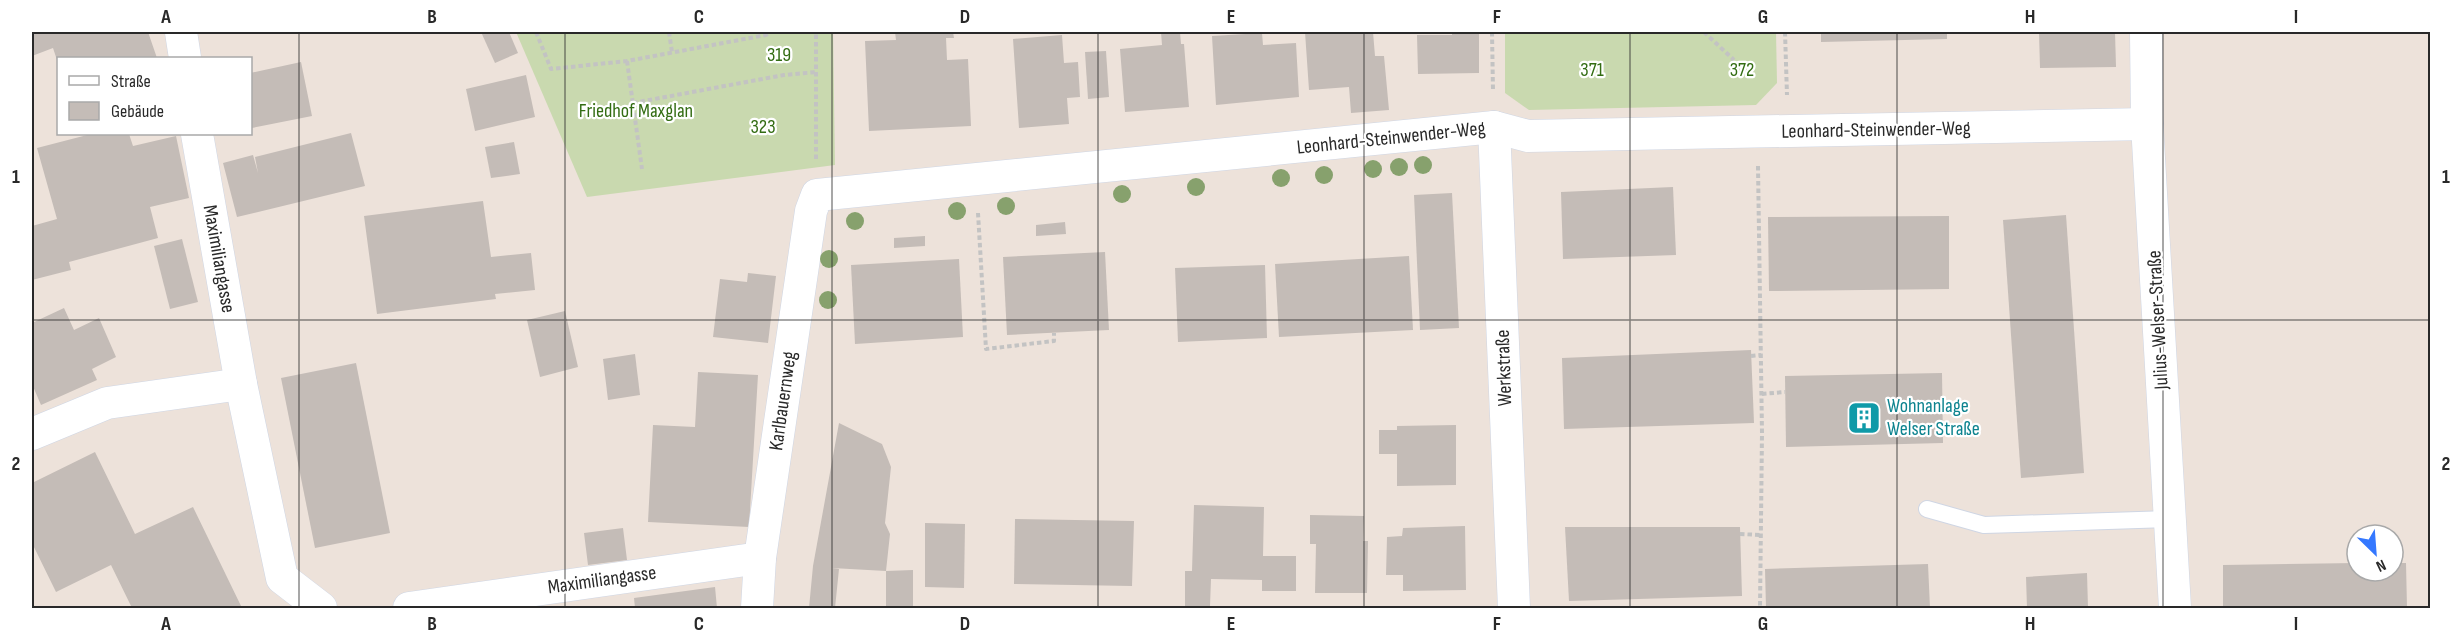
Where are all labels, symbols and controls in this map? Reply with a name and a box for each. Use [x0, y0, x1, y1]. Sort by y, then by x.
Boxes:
text: A [160, 5, 171, 29]
text: B [427, 5, 437, 29]
text: C [694, 5, 704, 29]
text: D [960, 5, 970, 29]
text: E [1227, 5, 1235, 29]
text: F [1493, 5, 1501, 29]
text: G [1758, 5, 1768, 29]
text: H [2025, 5, 2035, 29]
text: I [2294, 5, 2298, 29]
park label: 319 [767, 43, 791, 67]
legend [57, 57, 252, 135]
park label: 371 [1580, 58, 1604, 82]
park label: 372 [1730, 58, 1754, 82]
text: Straße [111, 71, 151, 92]
park label: Friedhof Maxglan [579, 99, 693, 123]
text: Gebäude [111, 101, 164, 122]
park label: 323 [750, 115, 776, 139]
street label: Leonhard-Steinwender-Weg [1296, 116, 1486, 160]
street label: Leonhard-Steinwender-Weg [1781, 116, 1971, 144]
text: 1 [12, 165, 20, 189]
text: 1 [2442, 165, 2450, 189]
street label: Maximiliangasse [198, 203, 240, 315]
street label: Julius-Welser-Straße [2142, 250, 2174, 391]
street label: Werkstraße [1491, 329, 1517, 407]
street label: Karlbauernweg [764, 350, 802, 452]
place label: Wohnanlage Welser Straße [1887, 394, 1980, 441]
building icon: Wohnanlage Welser Straße [1846, 400, 1882, 436]
text: 2 [12, 452, 20, 476]
text: 2 [2442, 452, 2450, 476]
north arrow [2345, 523, 2405, 583]
text: N [2373, 555, 2389, 576]
street label: Maximiliangasse [546, 561, 658, 599]
text: A [160, 612, 171, 636]
text: B [427, 612, 437, 636]
text: C [694, 612, 704, 636]
text: D [960, 612, 970, 636]
text: E [1227, 612, 1235, 636]
text: F [1493, 612, 1501, 636]
text: G [1758, 612, 1768, 636]
text: H [2025, 612, 2035, 636]
text: I [2294, 612, 2298, 636]

